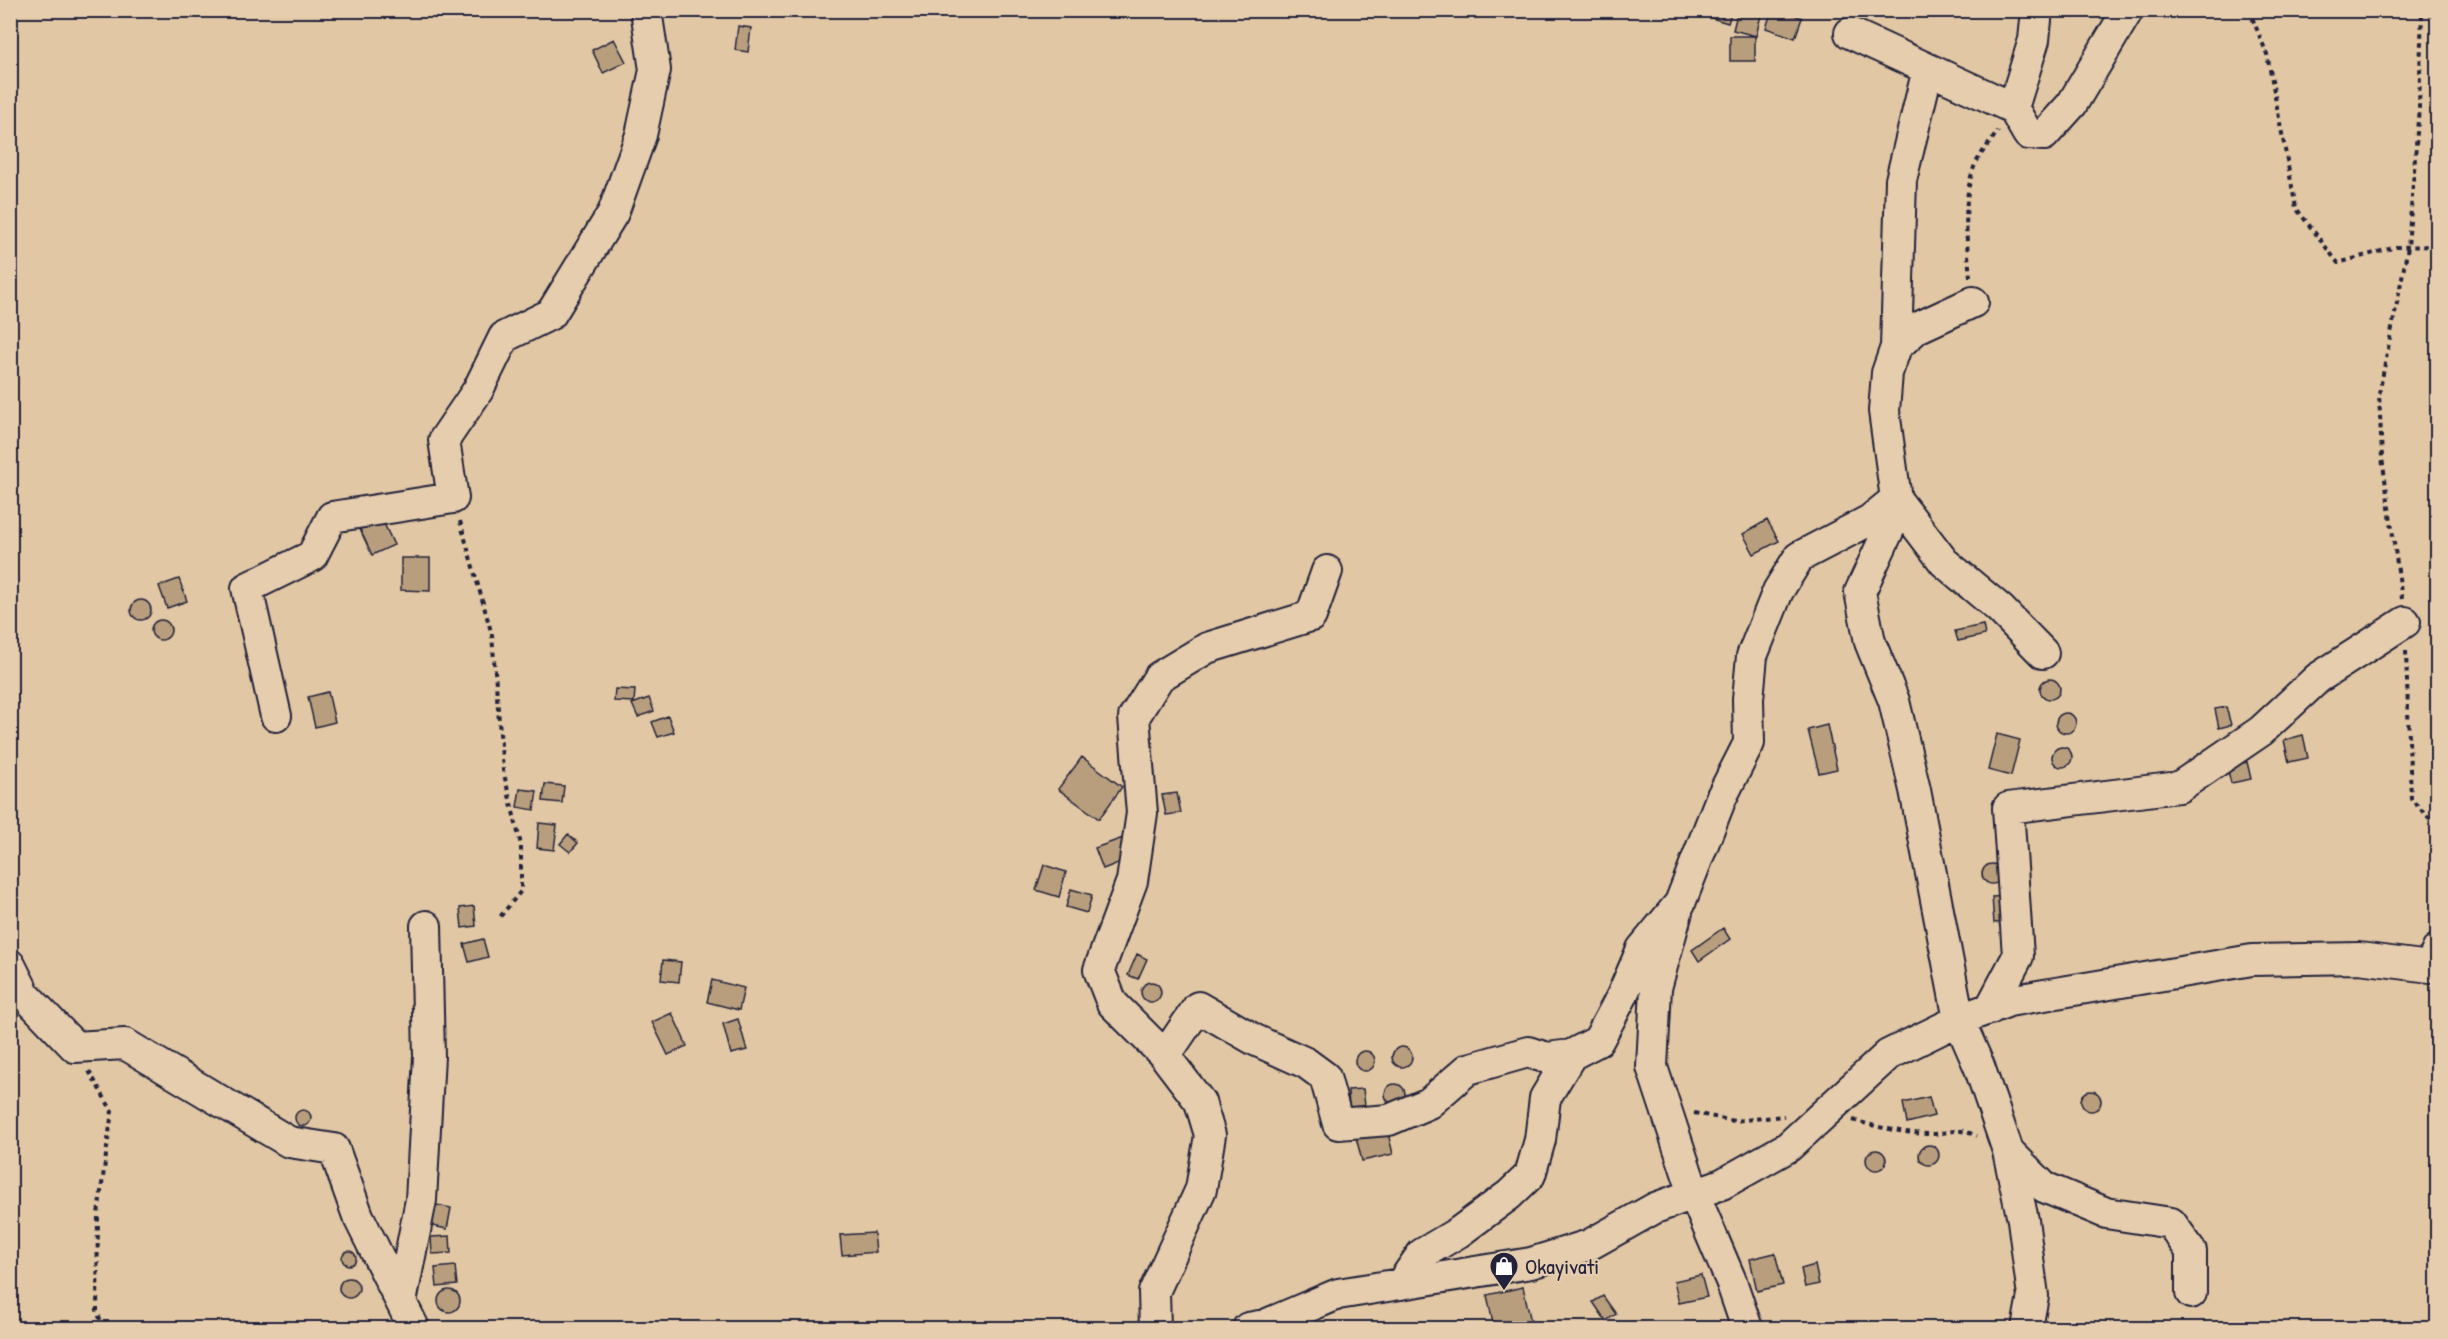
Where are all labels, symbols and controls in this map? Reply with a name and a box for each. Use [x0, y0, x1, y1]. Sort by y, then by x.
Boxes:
shop icon: Okayivati [1488, 1250, 1520, 1292]
place label: Okayivati [1525, 1251, 1599, 1281]

